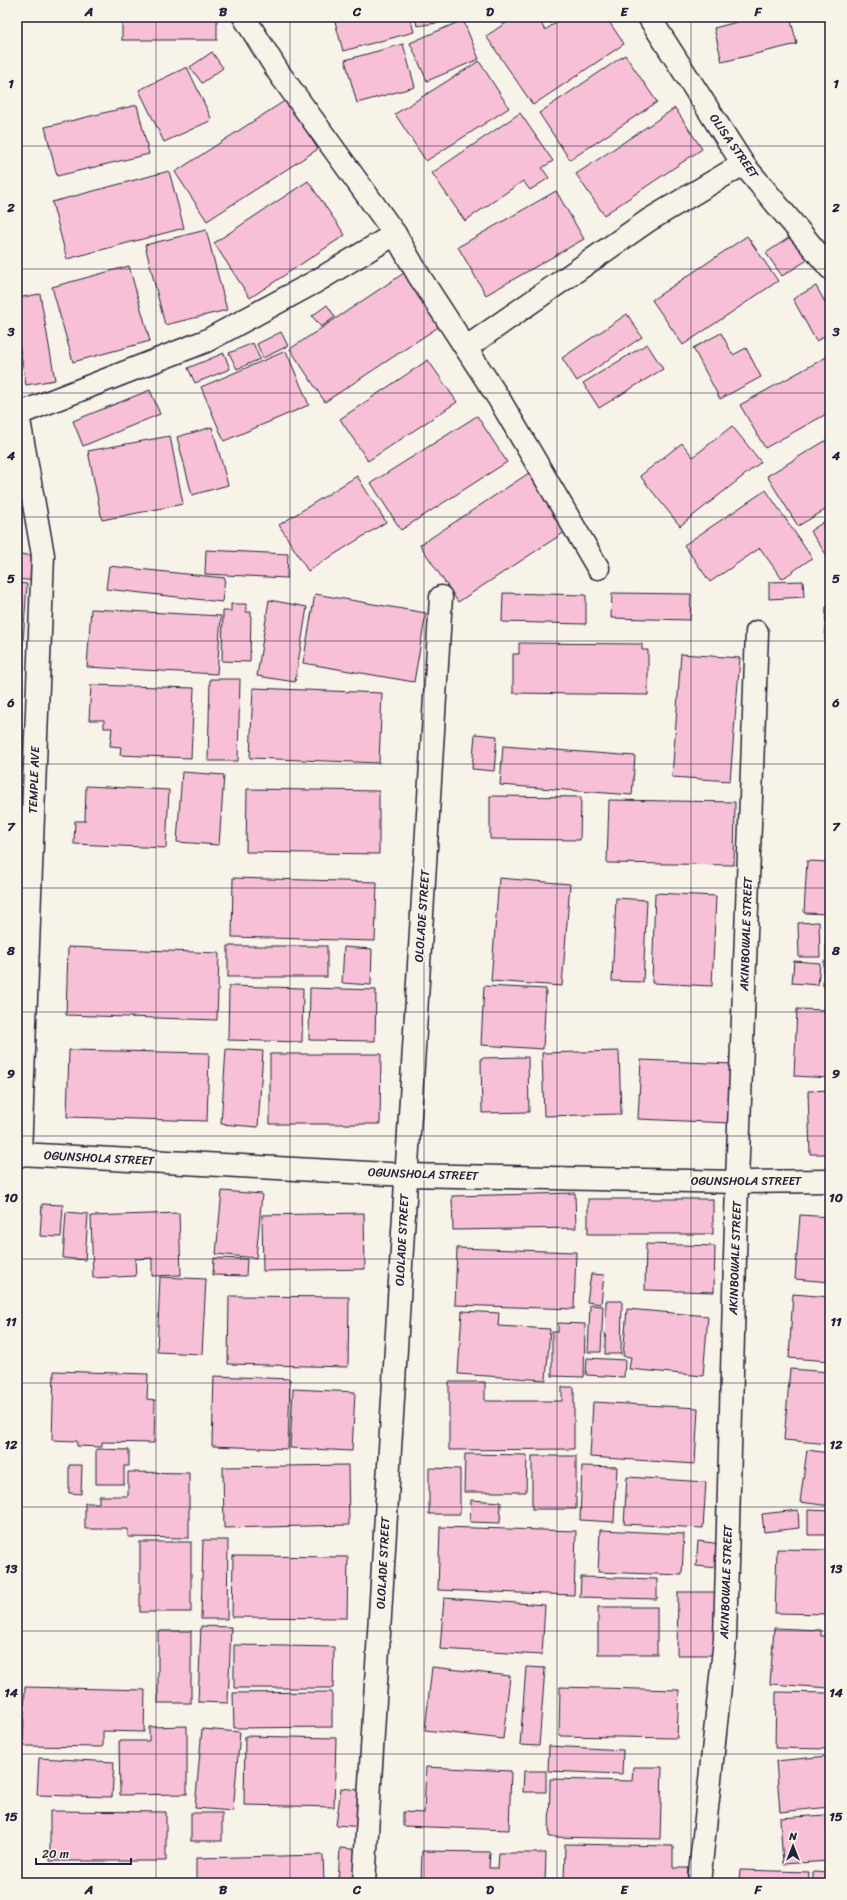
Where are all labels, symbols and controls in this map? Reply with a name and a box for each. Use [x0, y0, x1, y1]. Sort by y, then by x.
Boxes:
text: A [84, 0, 93, 23]
text: B [219, 0, 228, 23]
text: C [352, 0, 362, 23]
text: D [486, 0, 494, 23]
text: E [620, 0, 629, 23]
text: F [753, 0, 762, 23]
text: 1 [8, 72, 14, 95]
text: 1 [833, 72, 839, 95]
street label: OLISA STREET [703, 109, 765, 184]
text: 2 [6, 196, 15, 219]
text: 2 [831, 196, 840, 219]
text: 3 [6, 320, 15, 343]
text: 3 [831, 320, 840, 343]
text: 4 [6, 444, 16, 467]
text: 4 [831, 444, 841, 467]
text: 5 [7, 567, 15, 590]
text: 5 [832, 567, 840, 590]
text: 6 [6, 691, 15, 714]
text: 6 [831, 691, 840, 714]
street label: TEMPLE AVE [22, 745, 46, 814]
text: 7 [7, 815, 16, 838]
text: 7 [832, 815, 841, 838]
street label: OLOLADE STREET [408, 868, 436, 963]
street label: AKINBOWALE STREET [733, 876, 759, 992]
text: 8 [6, 939, 15, 962]
text: 8 [831, 939, 840, 962]
text: 9 [7, 1062, 15, 1085]
text: 9 [832, 1062, 840, 1085]
street label: OGUNSHOLA STREET [43, 1144, 156, 1172]
street label: OGUNSHOLA STREET [367, 1161, 480, 1187]
street label: OGUNSHOLA STREET [691, 1170, 802, 1192]
text: 10 [4, 1186, 18, 1209]
text: 10 [829, 1186, 843, 1209]
street label: OLOLADE STREET [389, 1192, 415, 1287]
street label: AKINBOWALE STREET [722, 1200, 748, 1316]
text: 11 [5, 1310, 17, 1333]
text: 11 [830, 1310, 842, 1333]
text: 12 [4, 1433, 18, 1456]
text: 12 [829, 1433, 843, 1456]
street label: OLOLADE STREET [370, 1515, 396, 1610]
street label: AKINBOWALE STREET [713, 1524, 739, 1640]
text: 13 [5, 1557, 18, 1580]
text: 13 [830, 1557, 843, 1580]
text: 14 [4, 1681, 19, 1704]
text: 14 [829, 1681, 844, 1704]
text: 15 [4, 1805, 18, 1828]
text: 15 [829, 1805, 843, 1828]
north arrow [773, 1826, 813, 1866]
text: N [788, 1827, 797, 1846]
scale bar [36, 1840, 131, 1866]
text: 20 m [42, 1843, 69, 1865]
text: A [84, 1878, 93, 1900]
text: B [219, 1878, 228, 1900]
text: C [352, 1878, 362, 1900]
text: D [486, 1878, 494, 1900]
text: E [620, 1878, 629, 1900]
text: F [753, 1878, 762, 1900]

